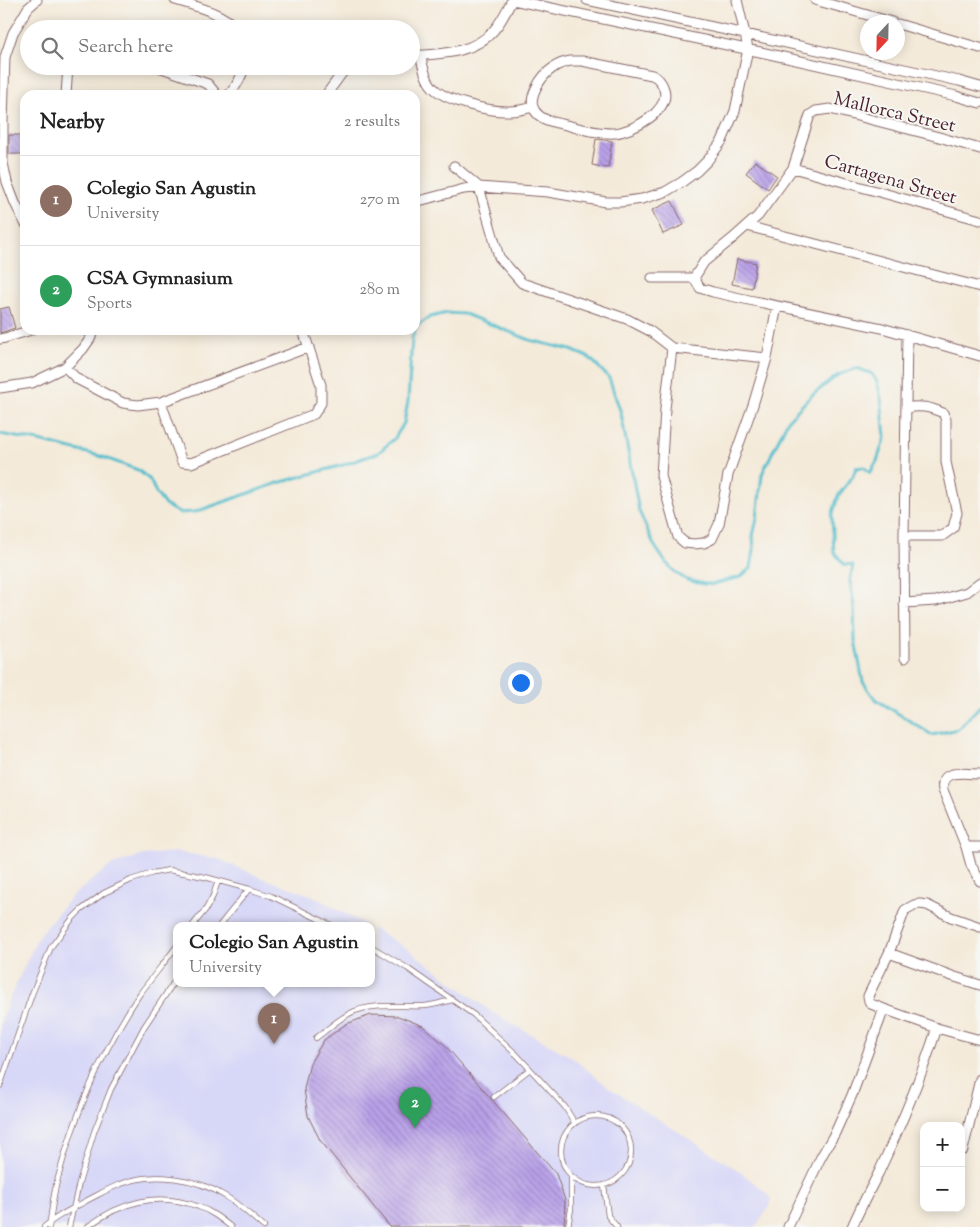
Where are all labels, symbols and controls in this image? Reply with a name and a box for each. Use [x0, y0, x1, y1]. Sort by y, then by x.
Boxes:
north arrow [860, 15, 905, 60]
search box [20, 20, 420, 75]
icon: search [38, 34, 66, 62]
text: Search here [78, 34, 173, 61]
street label: Mallorca Street [831, 86, 959, 141]
text: Nearby [40, 108, 105, 138]
text: 2 results [344, 111, 400, 134]
street label: Cartagena Street [821, 149, 960, 212]
text: Colegio San Agustin [87, 176, 256, 203]
text: 1 [53, 189, 59, 212]
text: 270 m [360, 189, 400, 212]
text: University [87, 203, 160, 226]
text: CSA Gymnasium [87, 266, 233, 293]
text: 2 [52, 279, 60, 302]
text: 280 m [359, 279, 400, 302]
text: Sports [87, 293, 132, 316]
your location [508, 670, 534, 696]
popup [173, 922, 375, 987]
text: Colegio San Agustin [189, 930, 359, 957]
text: University [189, 957, 262, 980]
pin: 1 [258, 1003, 290, 1044]
pin: 2 [399, 1087, 431, 1128]
map controls [920, 1122, 965, 1212]
button: + [920, 1122, 965, 1167]
button: − [920, 1167, 965, 1212]

